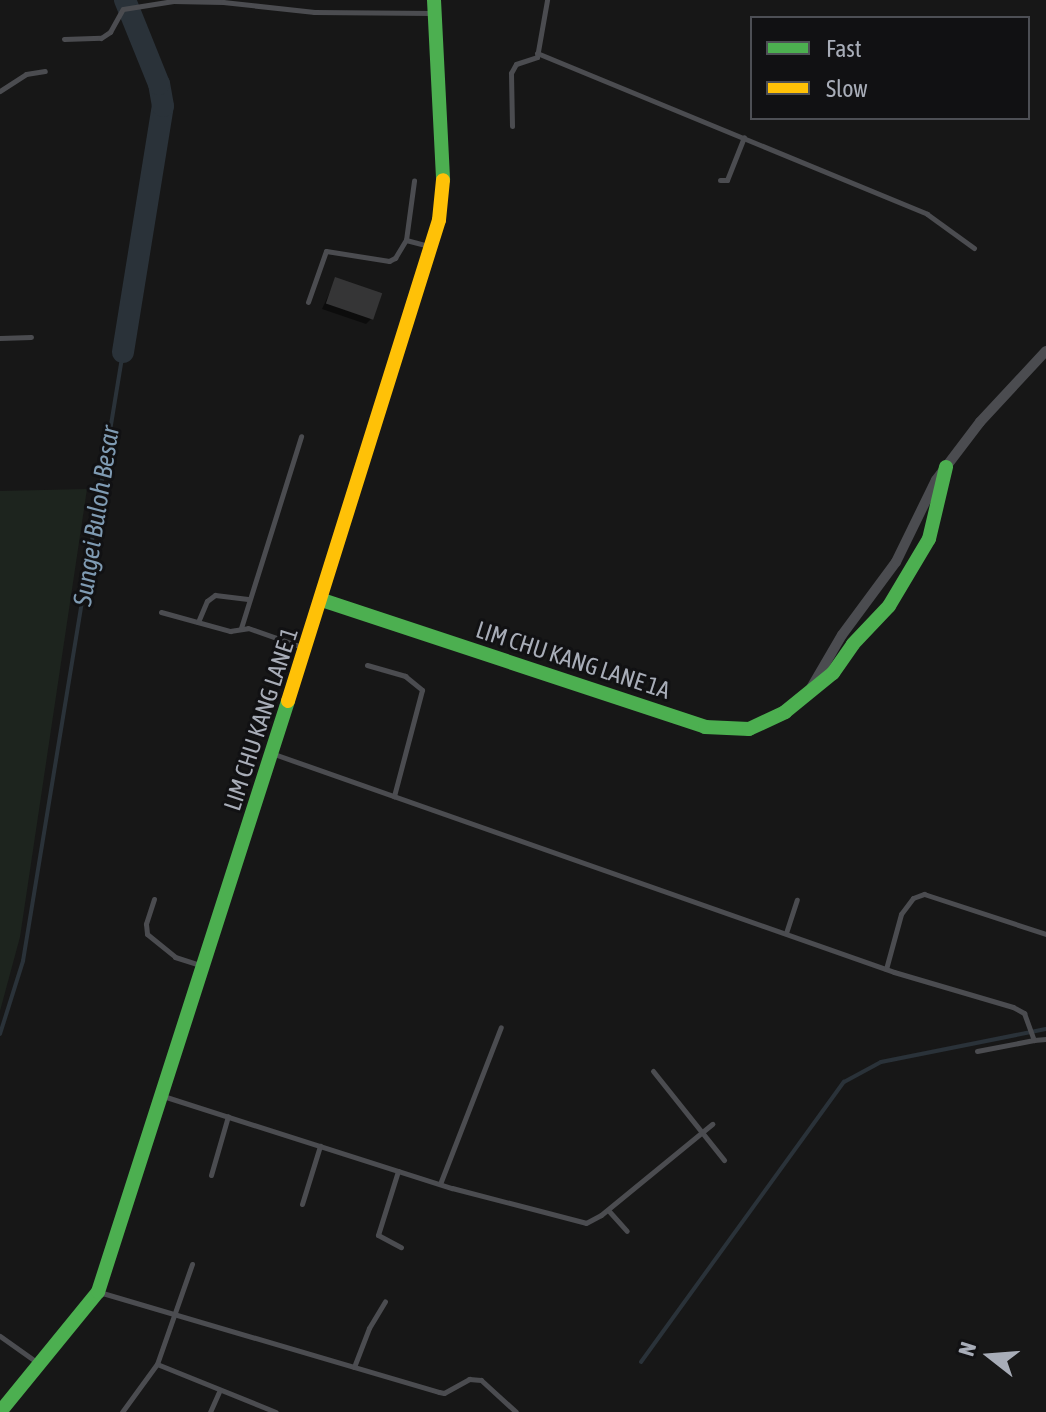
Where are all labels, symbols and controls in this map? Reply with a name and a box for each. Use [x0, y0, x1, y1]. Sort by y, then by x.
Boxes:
legend [750, 16, 1030, 120]
text: Fast [826, 35, 862, 62]
text: Slow [826, 75, 868, 102]
water label: Sungei Buloh Besar [67, 424, 127, 608]
street label: LIM CHU KANG LANE 1A [472, 615, 674, 705]
street label: LIM CHU KANG LANE 1 [218, 624, 304, 814]
north arrow [950, 1316, 1030, 1396]
text: N [953, 1339, 981, 1359]

